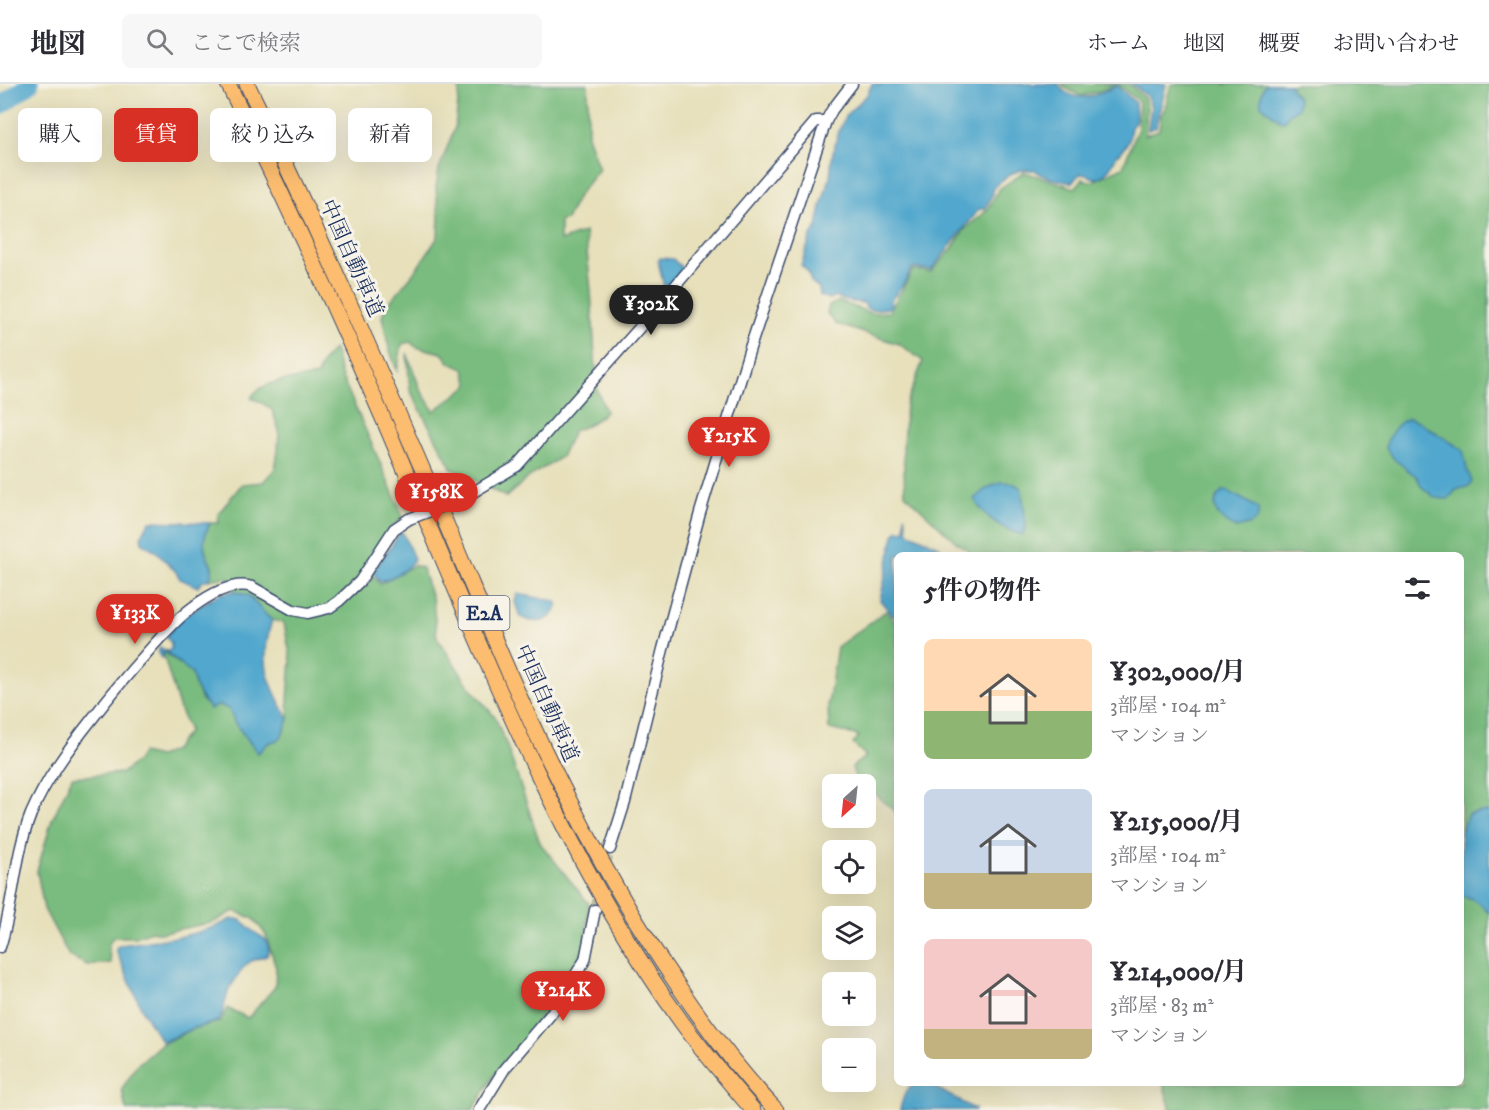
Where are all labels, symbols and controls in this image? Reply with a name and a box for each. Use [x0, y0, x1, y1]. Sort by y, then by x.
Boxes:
search box [122, 14, 542, 68]
icon: search [143, 25, 176, 58]
text: 地図 [30, 27, 86, 62]
text: ここで検索 [191, 30, 301, 57]
text: ホーム [1087, 31, 1150, 57]
text: 地図 [1183, 31, 1225, 57]
text: 概要 [1258, 31, 1300, 57]
text: お問い合わせ [1333, 31, 1459, 57]
chip: 購入 [18, 108, 102, 162]
chip: 賃貸 [114, 108, 198, 162]
chip: 絞り込み [210, 108, 336, 162]
chip: 新着 [348, 108, 432, 162]
street label: 中国自動車道 [314, 196, 389, 321]
pin: ¥302K [609, 285, 693, 336]
text: ¥302K [623, 292, 679, 317]
pin: ¥215K [687, 417, 771, 468]
text: ¥215K [702, 424, 756, 449]
pin: ¥158K [394, 473, 478, 524]
text: ¥158K [409, 480, 463, 505]
icon: filters [1401, 572, 1434, 605]
text: 5件の物件 [924, 575, 1041, 608]
pin: ¥133K [93, 594, 177, 645]
road number: E2A [458, 596, 510, 630]
text: ¥133K [110, 601, 160, 626]
street label: 中国自動車道 [509, 641, 584, 766]
text: ¥302,000/月 [1110, 656, 1246, 689]
icon: home [972, 663, 1044, 735]
text: 3部屋 · 104 m² [1110, 694, 1226, 719]
text: マンション [1110, 724, 1209, 749]
north arrow [822, 774, 876, 828]
map controls [822, 774, 876, 1092]
text: ¥215,000/月 [1110, 806, 1244, 839]
icon: home [972, 813, 1044, 885]
button: locate [822, 840, 876, 894]
text: 3部屋 · 104 m² [1110, 844, 1226, 869]
text: マンション [1110, 874, 1209, 899]
button: layers [822, 906, 876, 960]
text: ¥214,000/月 [1110, 956, 1247, 989]
icon: home [972, 963, 1044, 1035]
pin: ¥214K [521, 971, 605, 1022]
button: + [822, 972, 876, 1026]
text: ¥214K [535, 978, 591, 1003]
text: 3部屋 · 83 m² [1110, 994, 1214, 1019]
text: マンション [1110, 1024, 1209, 1049]
button: − [822, 1038, 876, 1092]

